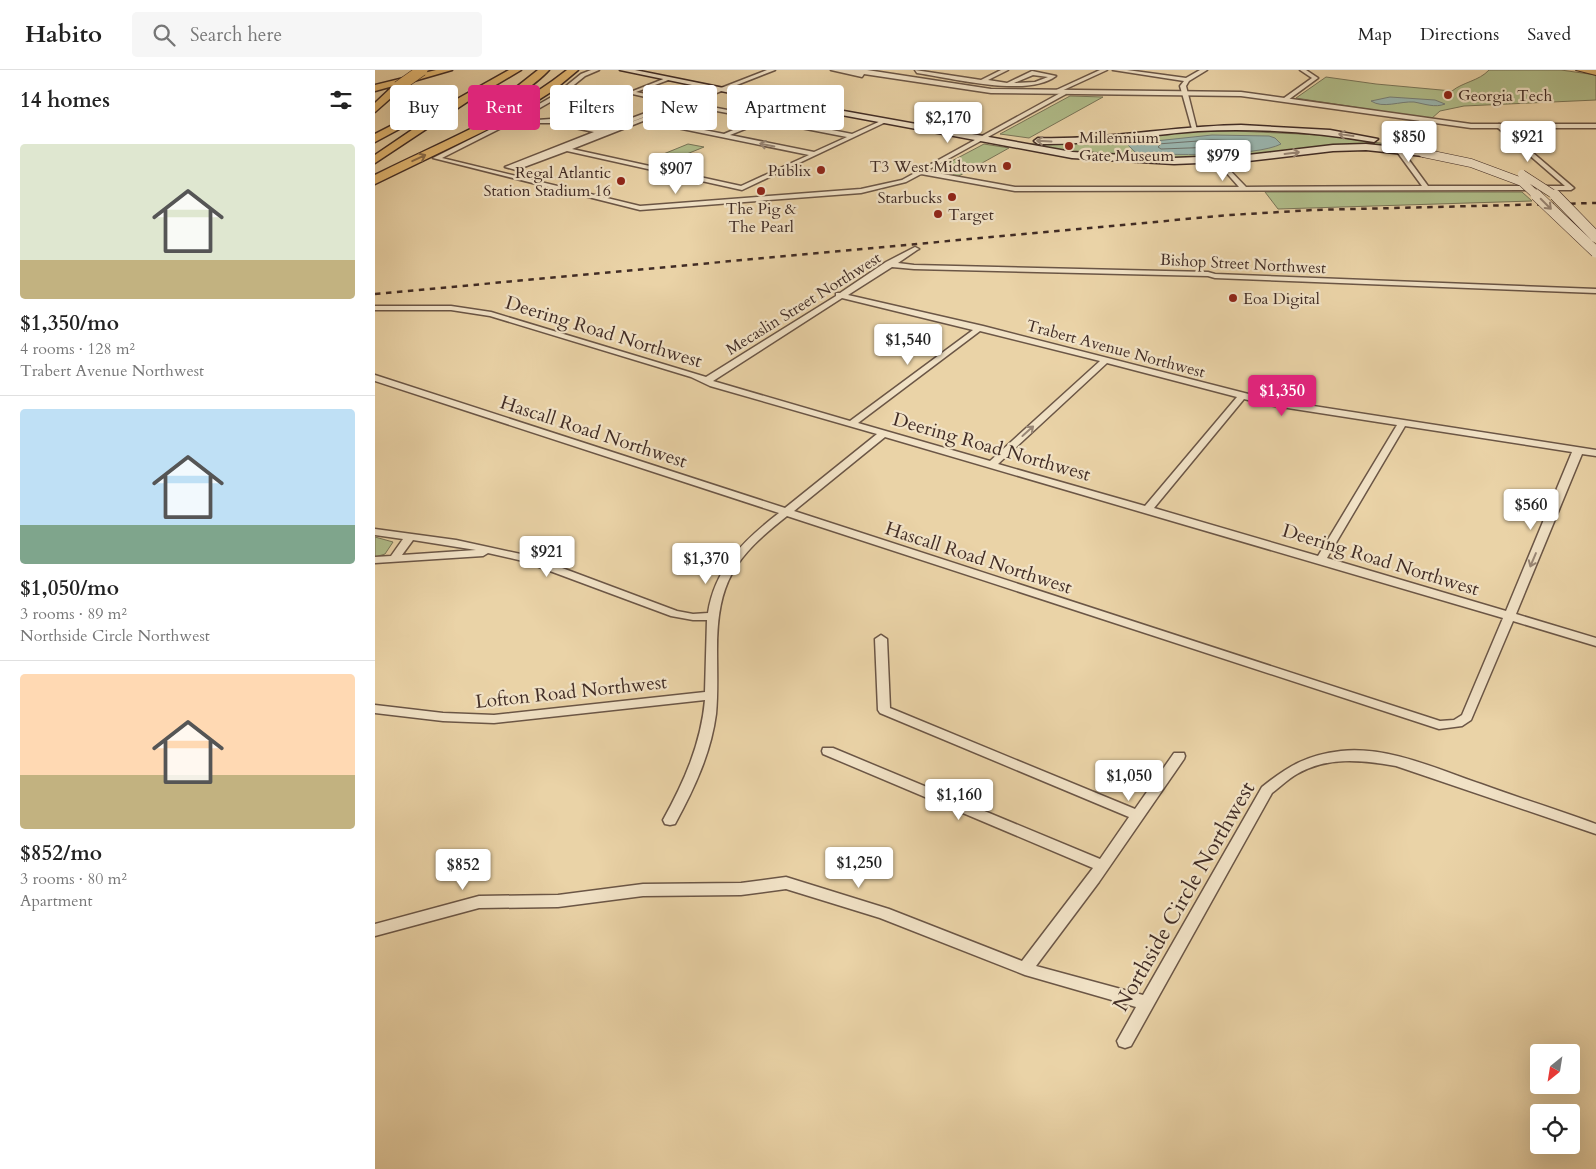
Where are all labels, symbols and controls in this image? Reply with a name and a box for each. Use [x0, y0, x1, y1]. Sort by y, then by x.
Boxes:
search box [132, 12, 482, 57]
text: Habito [25, 18, 102, 51]
icon: search [150, 21, 178, 49]
text: Search here [190, 22, 282, 48]
text: Map [1358, 22, 1392, 47]
text: Directions [1420, 22, 1499, 47]
text: Saved [1527, 22, 1571, 47]
chip: Buy [390, 85, 458, 130]
chip: Rent [468, 85, 540, 130]
chip: Filters [550, 85, 633, 130]
chip: New [643, 85, 717, 130]
chip: Apartment [727, 85, 844, 130]
place label: Georgia Tech [1458, 85, 1552, 107]
text: 14 homes [20, 86, 110, 115]
icon: filters [327, 86, 355, 114]
marker: Georgia Tech [1442, 89, 1454, 101]
pin: $2,170 [907, 102, 989, 144]
text: $2,170 [925, 107, 971, 129]
pin: $850 [1379, 121, 1439, 163]
pin: $921 [1498, 121, 1558, 163]
text: $850 [1393, 126, 1425, 148]
text: $921 [1512, 126, 1544, 148]
place label: Millennium Gate Museum [1079, 127, 1174, 167]
one-way arrow [1338, 130, 1354, 140]
one-way arrow [1036, 137, 1052, 146]
one-way arrow [759, 140, 775, 149]
marker: Millennium Gate Museum [1063, 140, 1075, 152]
pin: $979 [1193, 140, 1253, 182]
text: $979 [1207, 145, 1239, 167]
one-way arrow [1284, 148, 1300, 158]
pin: $907 [646, 152, 706, 195]
one-way arrow [411, 153, 426, 162]
place label: T3 West Midtown [869, 156, 997, 178]
text: $907 [660, 158, 692, 180]
place label: Publix [768, 160, 811, 182]
marker: T3 West Midtown [1001, 160, 1013, 172]
place label: Regal Atlantic Station Stadium 16 [483, 162, 611, 202]
marker: Publix [815, 164, 827, 176]
marker: Regal Atlantic Station Stadium 16 [615, 175, 627, 187]
icon: home [143, 176, 233, 266]
marker: The Pig & The Pearl [755, 185, 767, 197]
place label: Starbucks [878, 187, 942, 209]
marker: Starbucks [946, 191, 958, 203]
place label: The Pig & The Pearl [725, 198, 797, 238]
one-way arrow [1540, 198, 1552, 210]
place label: Target [948, 204, 994, 226]
marker: Target [932, 208, 944, 220]
street label: Mecaslin Street Northwest [722, 247, 885, 361]
street label: Bishop Street Northwest [1159, 249, 1327, 279]
place label: Eoa Digital [1243, 288, 1320, 310]
street label: Deering Road Northwest [502, 290, 705, 374]
marker: Eoa Digital [1227, 292, 1239, 304]
text: $1,350/mo [20, 309, 119, 338]
street label: Trabert Avenue Northwest [1024, 315, 1208, 383]
pin: $1,540 [867, 324, 949, 366]
text: $1,540 [885, 329, 931, 351]
text: 4 rooms · 128 m² [20, 338, 135, 360]
text: Trabert Avenue Northwest [20, 360, 204, 382]
pin: $1,350 [1241, 374, 1323, 417]
text: $1,350 [1259, 380, 1305, 402]
street label: Hascall Road Northwest [497, 389, 690, 474]
street label: Deering Road Northwest [890, 406, 1094, 488]
one-way arrow [1021, 425, 1034, 437]
icon: home [143, 442, 233, 532]
pin: $560 [1501, 488, 1561, 531]
text: $560 [1515, 494, 1547, 516]
street label: Hascall Road Northwest [882, 515, 1075, 600]
street label: Deering Road Northwest [1279, 518, 1482, 602]
pin: $921 [517, 536, 577, 578]
text: $921 [531, 541, 563, 563]
pin: $1,370 [665, 542, 747, 585]
text: $1,370 [683, 548, 729, 570]
one-way arrow [1528, 552, 1537, 567]
text: $1,050/mo [20, 574, 119, 603]
text: 3 rooms · 89 m² [20, 603, 127, 625]
text: Northside Circle Northwest [20, 625, 210, 647]
street label: Lofton Road Northwest [474, 669, 668, 715]
icon: home [143, 707, 233, 797]
pin: $1,050 [1088, 760, 1170, 802]
text: $1,050 [1106, 765, 1152, 787]
street label: Northside Circle Northwest [1106, 776, 1262, 1017]
pin: $1,160 [918, 778, 1000, 821]
text: $1,160 [936, 784, 982, 806]
text: $852/mo [20, 839, 102, 868]
pin: $1,250 [818, 846, 900, 889]
pin: $852 [433, 848, 493, 891]
text: $1,250 [836, 852, 882, 874]
text: $852 [447, 854, 479, 876]
text: 3 rooms · 80 m² [20, 868, 127, 890]
text: Apartment [20, 890, 93, 912]
north arrow [1530, 1044, 1580, 1094]
map controls [1530, 1044, 1580, 1154]
button: locate [1530, 1104, 1580, 1154]

